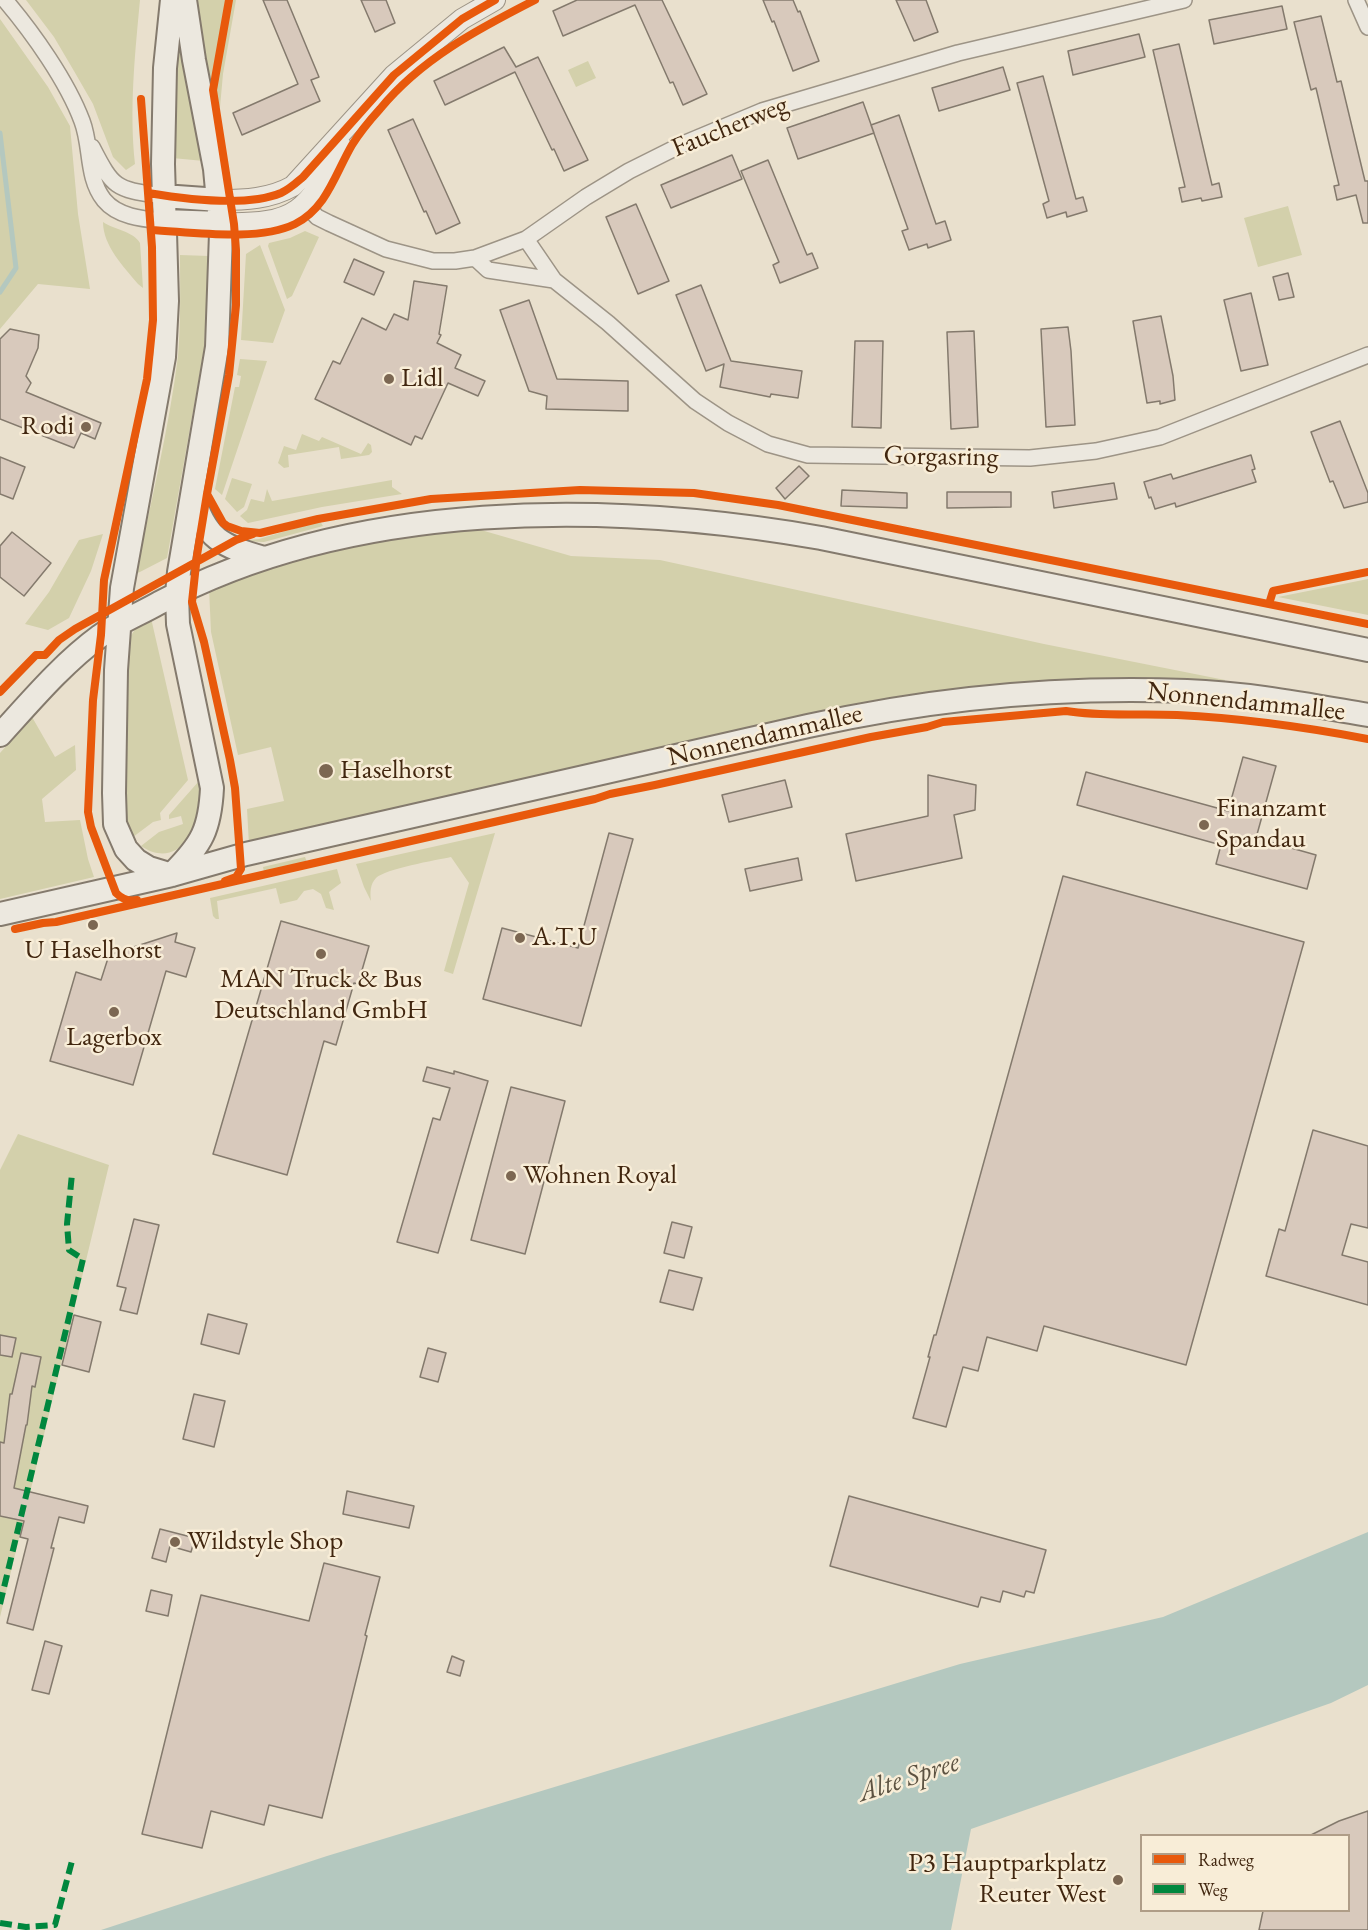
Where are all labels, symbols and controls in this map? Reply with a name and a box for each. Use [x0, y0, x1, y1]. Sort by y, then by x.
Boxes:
street label: Faucherweg [667, 89, 793, 165]
place label: Lidl [401, 363, 444, 395]
marker: Lidl [382, 372, 396, 386]
place label: Rodi [21, 411, 74, 443]
marker: Rodi [79, 420, 93, 434]
street label: Gorgasring [883, 440, 999, 474]
street label: Nonnendammallee [1145, 675, 1347, 729]
street label: Nonnendammallee [664, 698, 866, 774]
place label: Haselhorst [340, 755, 452, 787]
marker: Haselhorst [317, 762, 335, 780]
place label: Finanzamt Spandau [1216, 793, 1326, 856]
marker: Finanzamt Spandau [1197, 818, 1211, 832]
marker: U Haselhorst [86, 918, 100, 932]
place label: A.T.U [532, 922, 597, 954]
marker: A.T.U [513, 931, 527, 945]
place label: U Haselhorst [24, 935, 162, 967]
marker: MAN Truck & Bus Deutschland GmbH [314, 947, 328, 961]
place label: MAN Truck & Bus Deutschland GmbH [214, 964, 428, 1027]
marker: Lagerbox [107, 1005, 121, 1019]
place label: Lagerbox [66, 1022, 162, 1054]
place label: Wohnen Royal [523, 1160, 677, 1192]
marker: Wohnen Royal [504, 1169, 518, 1183]
place label: Wildstyle Shop [187, 1526, 343, 1558]
marker: Wildstyle Shop [168, 1535, 182, 1549]
water label: Alte Spree [854, 1746, 964, 1810]
legend [1140, 1834, 1350, 1912]
place label: P3 Hauptparkplatz Reuter West [908, 1848, 1106, 1911]
text: Radweg [1198, 1848, 1254, 1871]
marker: P3 Hauptparkplatz Reuter West [1111, 1873, 1125, 1887]
text: Weg [1198, 1878, 1228, 1901]

